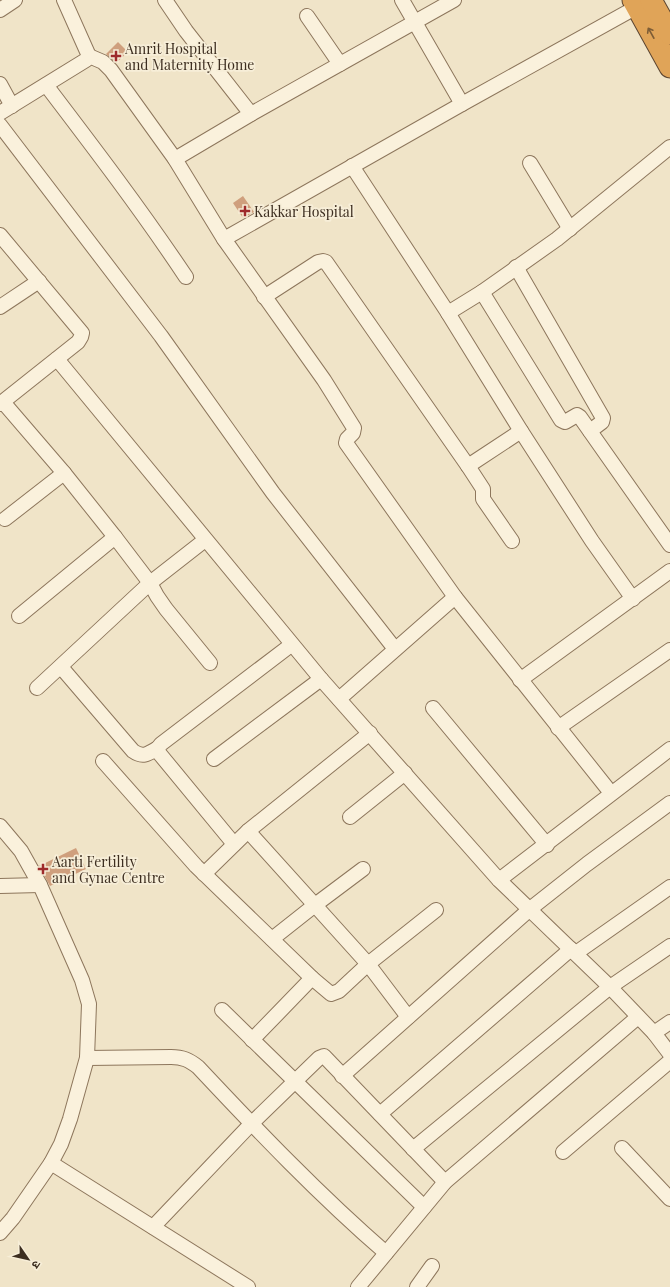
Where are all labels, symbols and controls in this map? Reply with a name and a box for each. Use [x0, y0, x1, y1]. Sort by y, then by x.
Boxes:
one-way arrow [647, 28, 655, 40]
place label: Amrit Hospital and Maternity Home [124, 39, 254, 74]
marker: Amrit Hospital and Maternity Home [110, 50, 122, 62]
place label: Kakkar Hospital [254, 202, 354, 221]
marker: Kakkar Hospital [239, 205, 251, 217]
place label: Aarti Fertility and Gynae Centre [51, 852, 165, 887]
marker: Aarti Fertility and Gynae Centre [37, 863, 49, 875]
north arrow [8, 1239, 48, 1279]
text: उ [28, 1258, 45, 1272]

